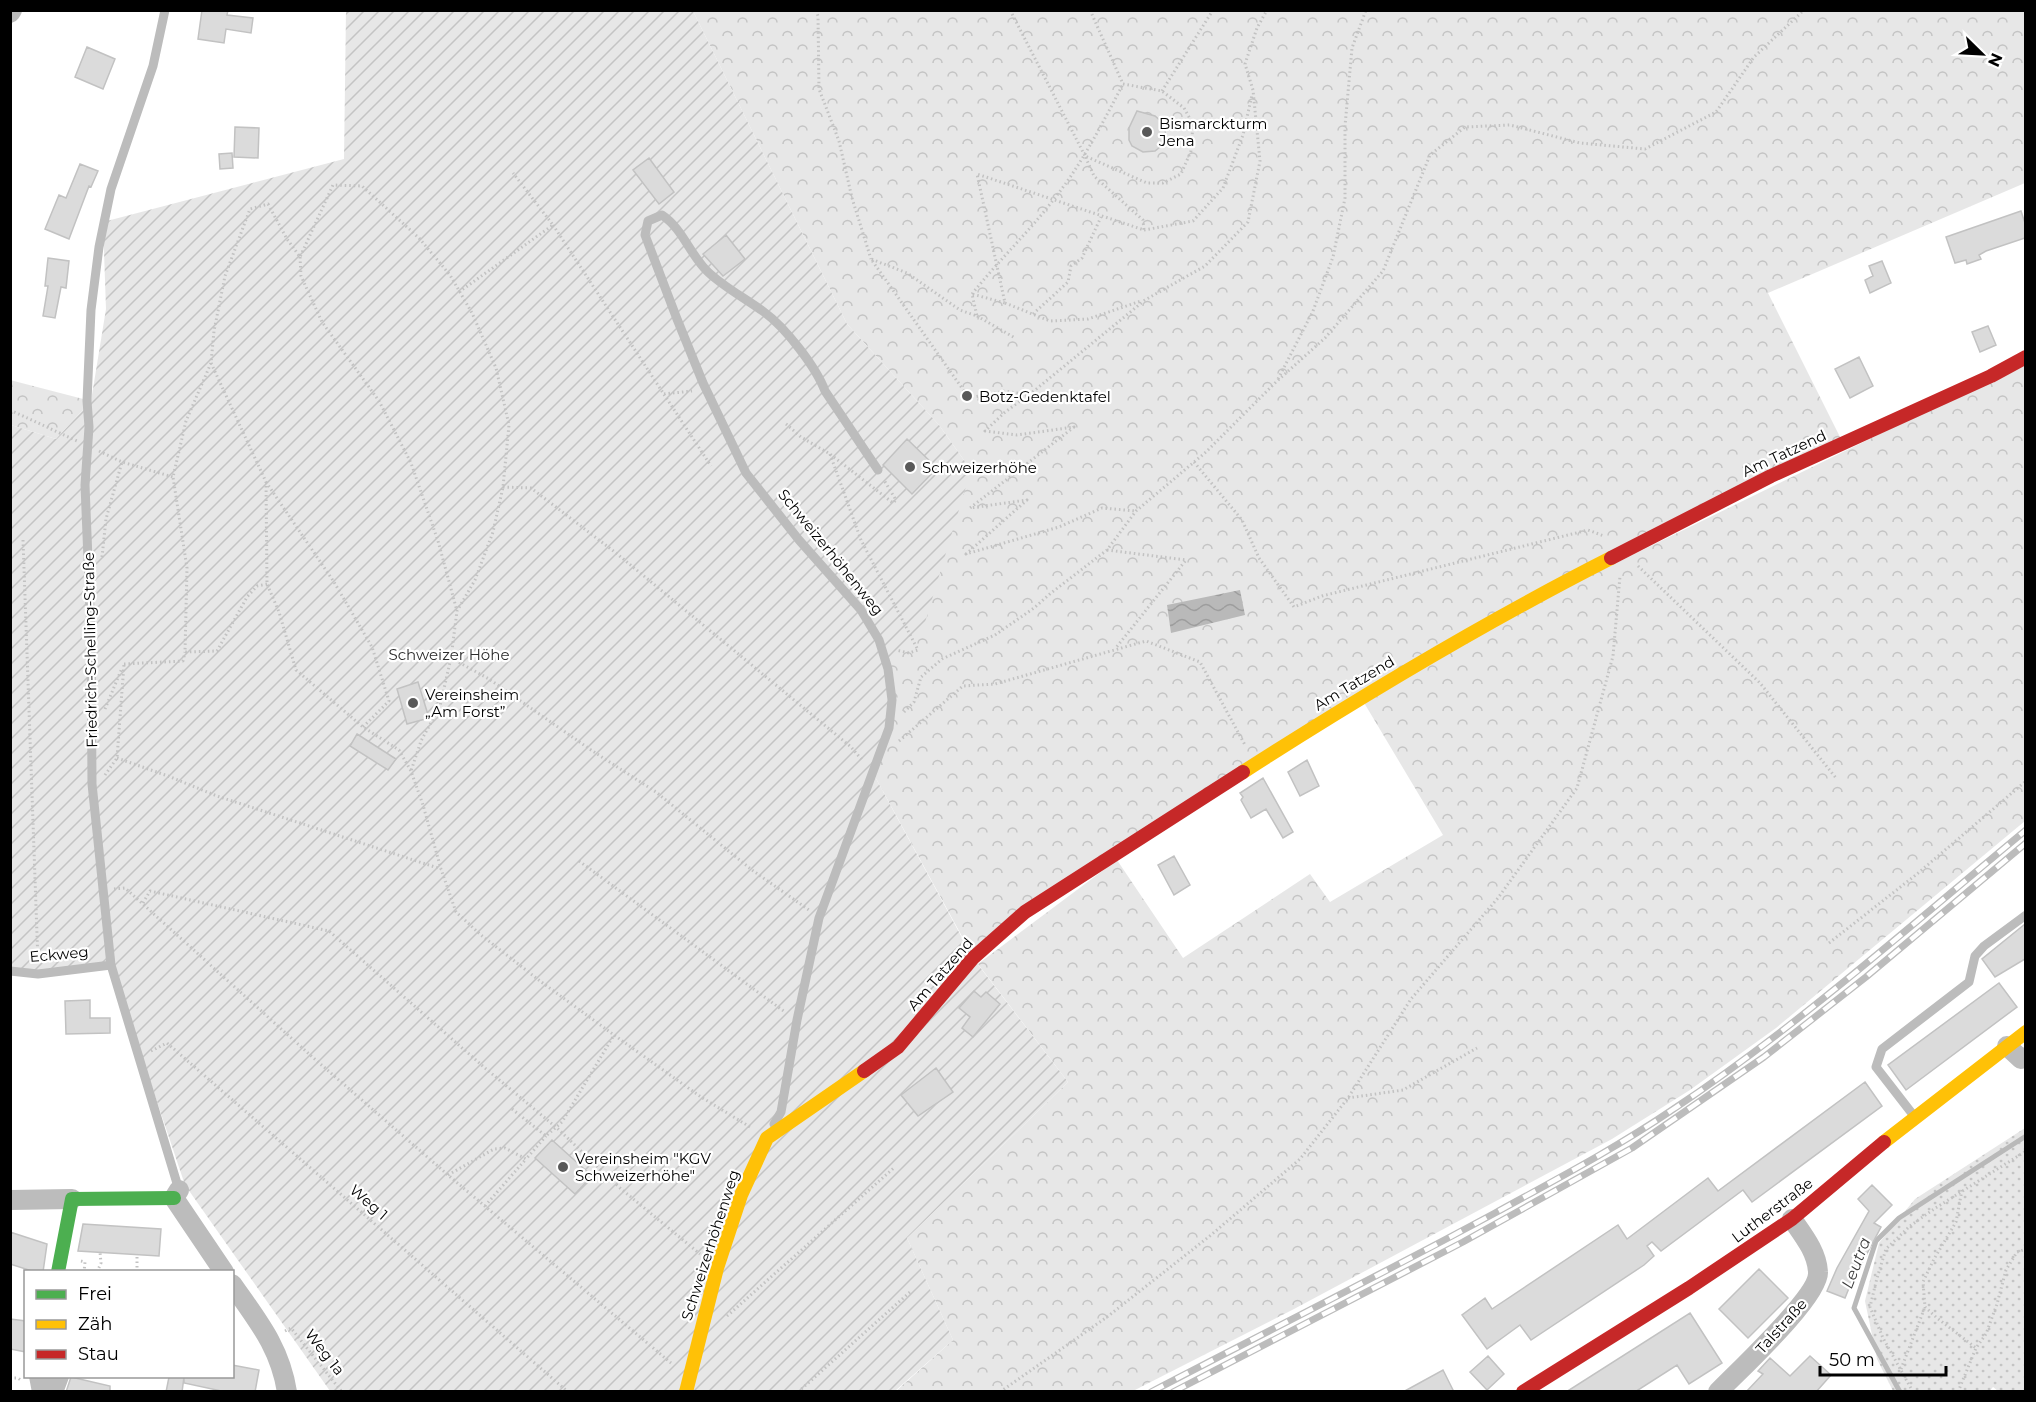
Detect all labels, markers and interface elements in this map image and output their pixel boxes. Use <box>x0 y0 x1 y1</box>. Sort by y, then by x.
north arrow <box>1952 24 2012 84</box>
text: N <box>1984 50 2007 70</box>
place label: Bismarckturm Jena <box>1158 114 1268 150</box>
marker: Bismarckturm Jena <box>1140 125 1154 139</box>
place label: Botz-Gedenktafel <box>979 387 1111 406</box>
marker: Botz-Gedenktafel <box>960 389 974 403</box>
street label: Am Tatzend <box>1739 425 1829 481</box>
place label: Schweizerhöhe <box>922 458 1037 477</box>
marker: Schweizerhöhe <box>903 460 917 474</box>
street label: Schweizerhöhenweg <box>774 485 888 619</box>
street label: Friedrich-Schelling-Straße <box>79 552 101 748</box>
park label: Schweizer Höhe <box>389 645 509 664</box>
street label: Am Tatzend <box>1310 652 1398 714</box>
place label: Vereinsheim „Am Forst” <box>425 685 519 721</box>
marker: Vereinsheim „Am Forst” <box>406 696 420 710</box>
street label: Am Tatzend <box>903 934 977 1014</box>
street label: Eckweg <box>29 942 89 966</box>
place label: Vereinsheim "KGV Schweizerhöhe" <box>575 1149 711 1185</box>
marker: Vereinsheim "KGV Schweizerhöhe" <box>556 1160 570 1174</box>
street label: Schweizerhöhenweg <box>677 1167 743 1323</box>
street label: Lutherstraße <box>1728 1173 1816 1247</box>
street label: Weg 1 <box>346 1180 392 1224</box>
water label: Leutra <box>1838 1235 1874 1291</box>
legend <box>24 1270 234 1378</box>
text: Frei <box>78 1283 112 1305</box>
street label: Talstraße <box>1751 1294 1811 1358</box>
text: Zäh <box>78 1313 113 1335</box>
street label: Weg 1a <box>301 1325 349 1379</box>
scale bar <box>1820 1339 1946 1377</box>
text: Stau <box>78 1343 119 1365</box>
text: 50 m <box>1829 1349 1875 1371</box>

